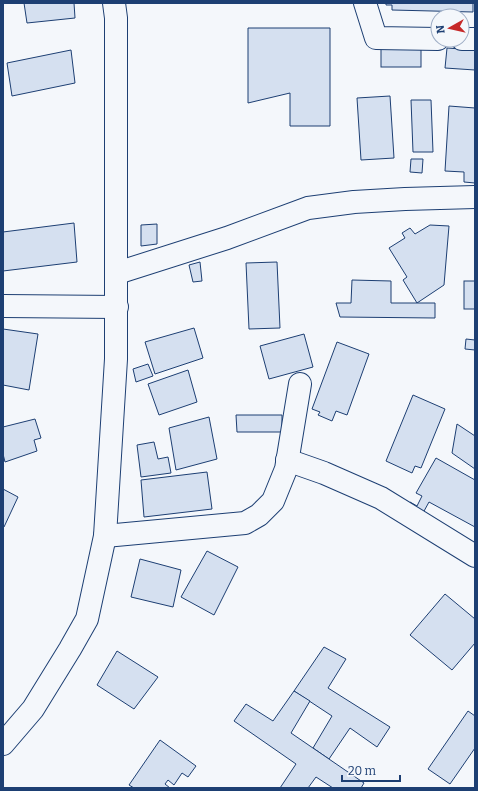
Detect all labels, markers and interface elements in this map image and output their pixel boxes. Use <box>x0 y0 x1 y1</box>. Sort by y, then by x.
north arrow <box>430 8 470 48</box>
text: N <box>433 24 448 34</box>
scale bar <box>342 757 400 783</box>
text: 20 m <box>348 764 377 778</box>

